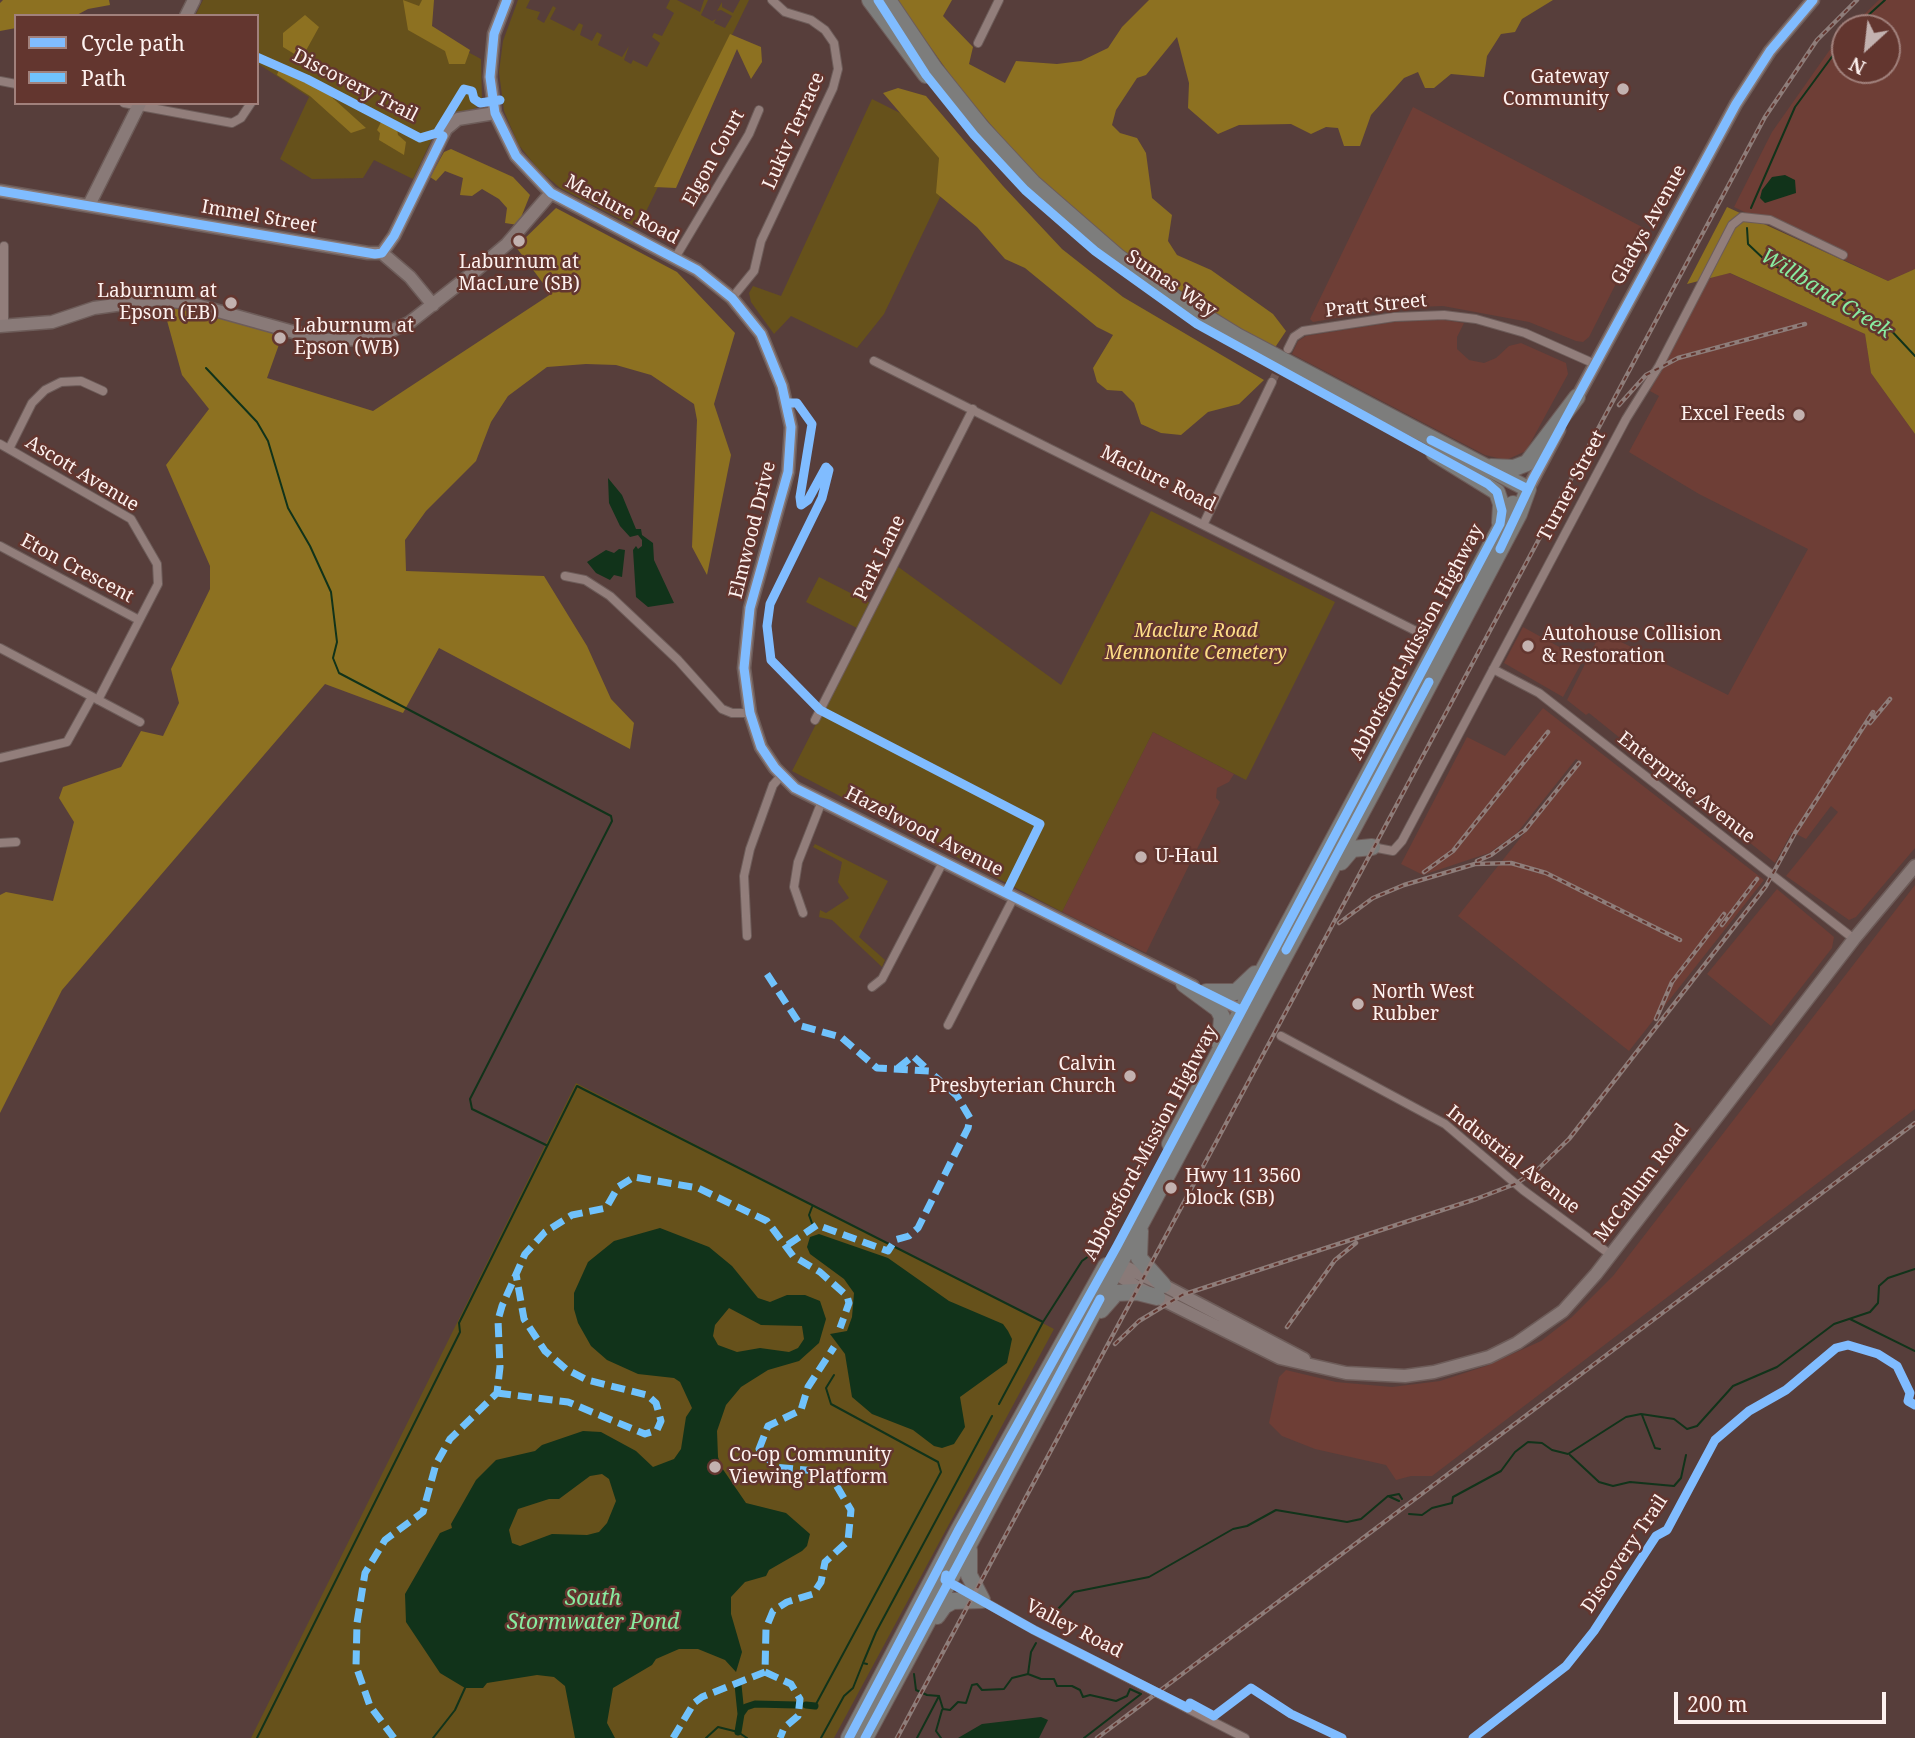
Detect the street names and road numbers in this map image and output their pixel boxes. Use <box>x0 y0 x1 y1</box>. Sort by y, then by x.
street label: Discovery Trail <box>289 45 421 127</box>
street label: Lukiv Terrace <box>758 69 830 193</box>
street label: Elgon Court <box>678 106 750 210</box>
street label: Gladys Avenue <box>1607 161 1691 289</box>
street label: Maclure Road <box>561 170 683 250</box>
street label: Immel Street <box>199 196 319 238</box>
street label: Sumas Way <box>1121 245 1221 323</box>
street label: Pratt Street <box>1324 289 1428 323</box>
street label: Turner Street <box>1533 427 1611 545</box>
street label: Ascott Avenue <box>21 431 143 517</box>
street label: Maclure Road <box>1097 441 1219 517</box>
street label: Elmwood Drive <box>725 459 781 601</box>
street label: Park Lane <box>850 512 910 604</box>
street label: Abbotsford-Mission Highway <box>1345 520 1489 764</box>
street label: Eton Crescent <box>17 530 137 608</box>
street label: Enterprise Avenue <box>1613 727 1759 849</box>
street label: Hazelwood Avenue <box>841 782 1007 882</box>
street label: Abbotsford-Mission Highway <box>1079 1021 1223 1265</box>
street label: Industrial Avenue <box>1442 1101 1584 1219</box>
street label: McCallum Road <box>1590 1119 1694 1247</box>
street label: Discovery Trail <box>1577 1491 1673 1617</box>
street label: Valley Road <box>1022 1595 1126 1663</box>

